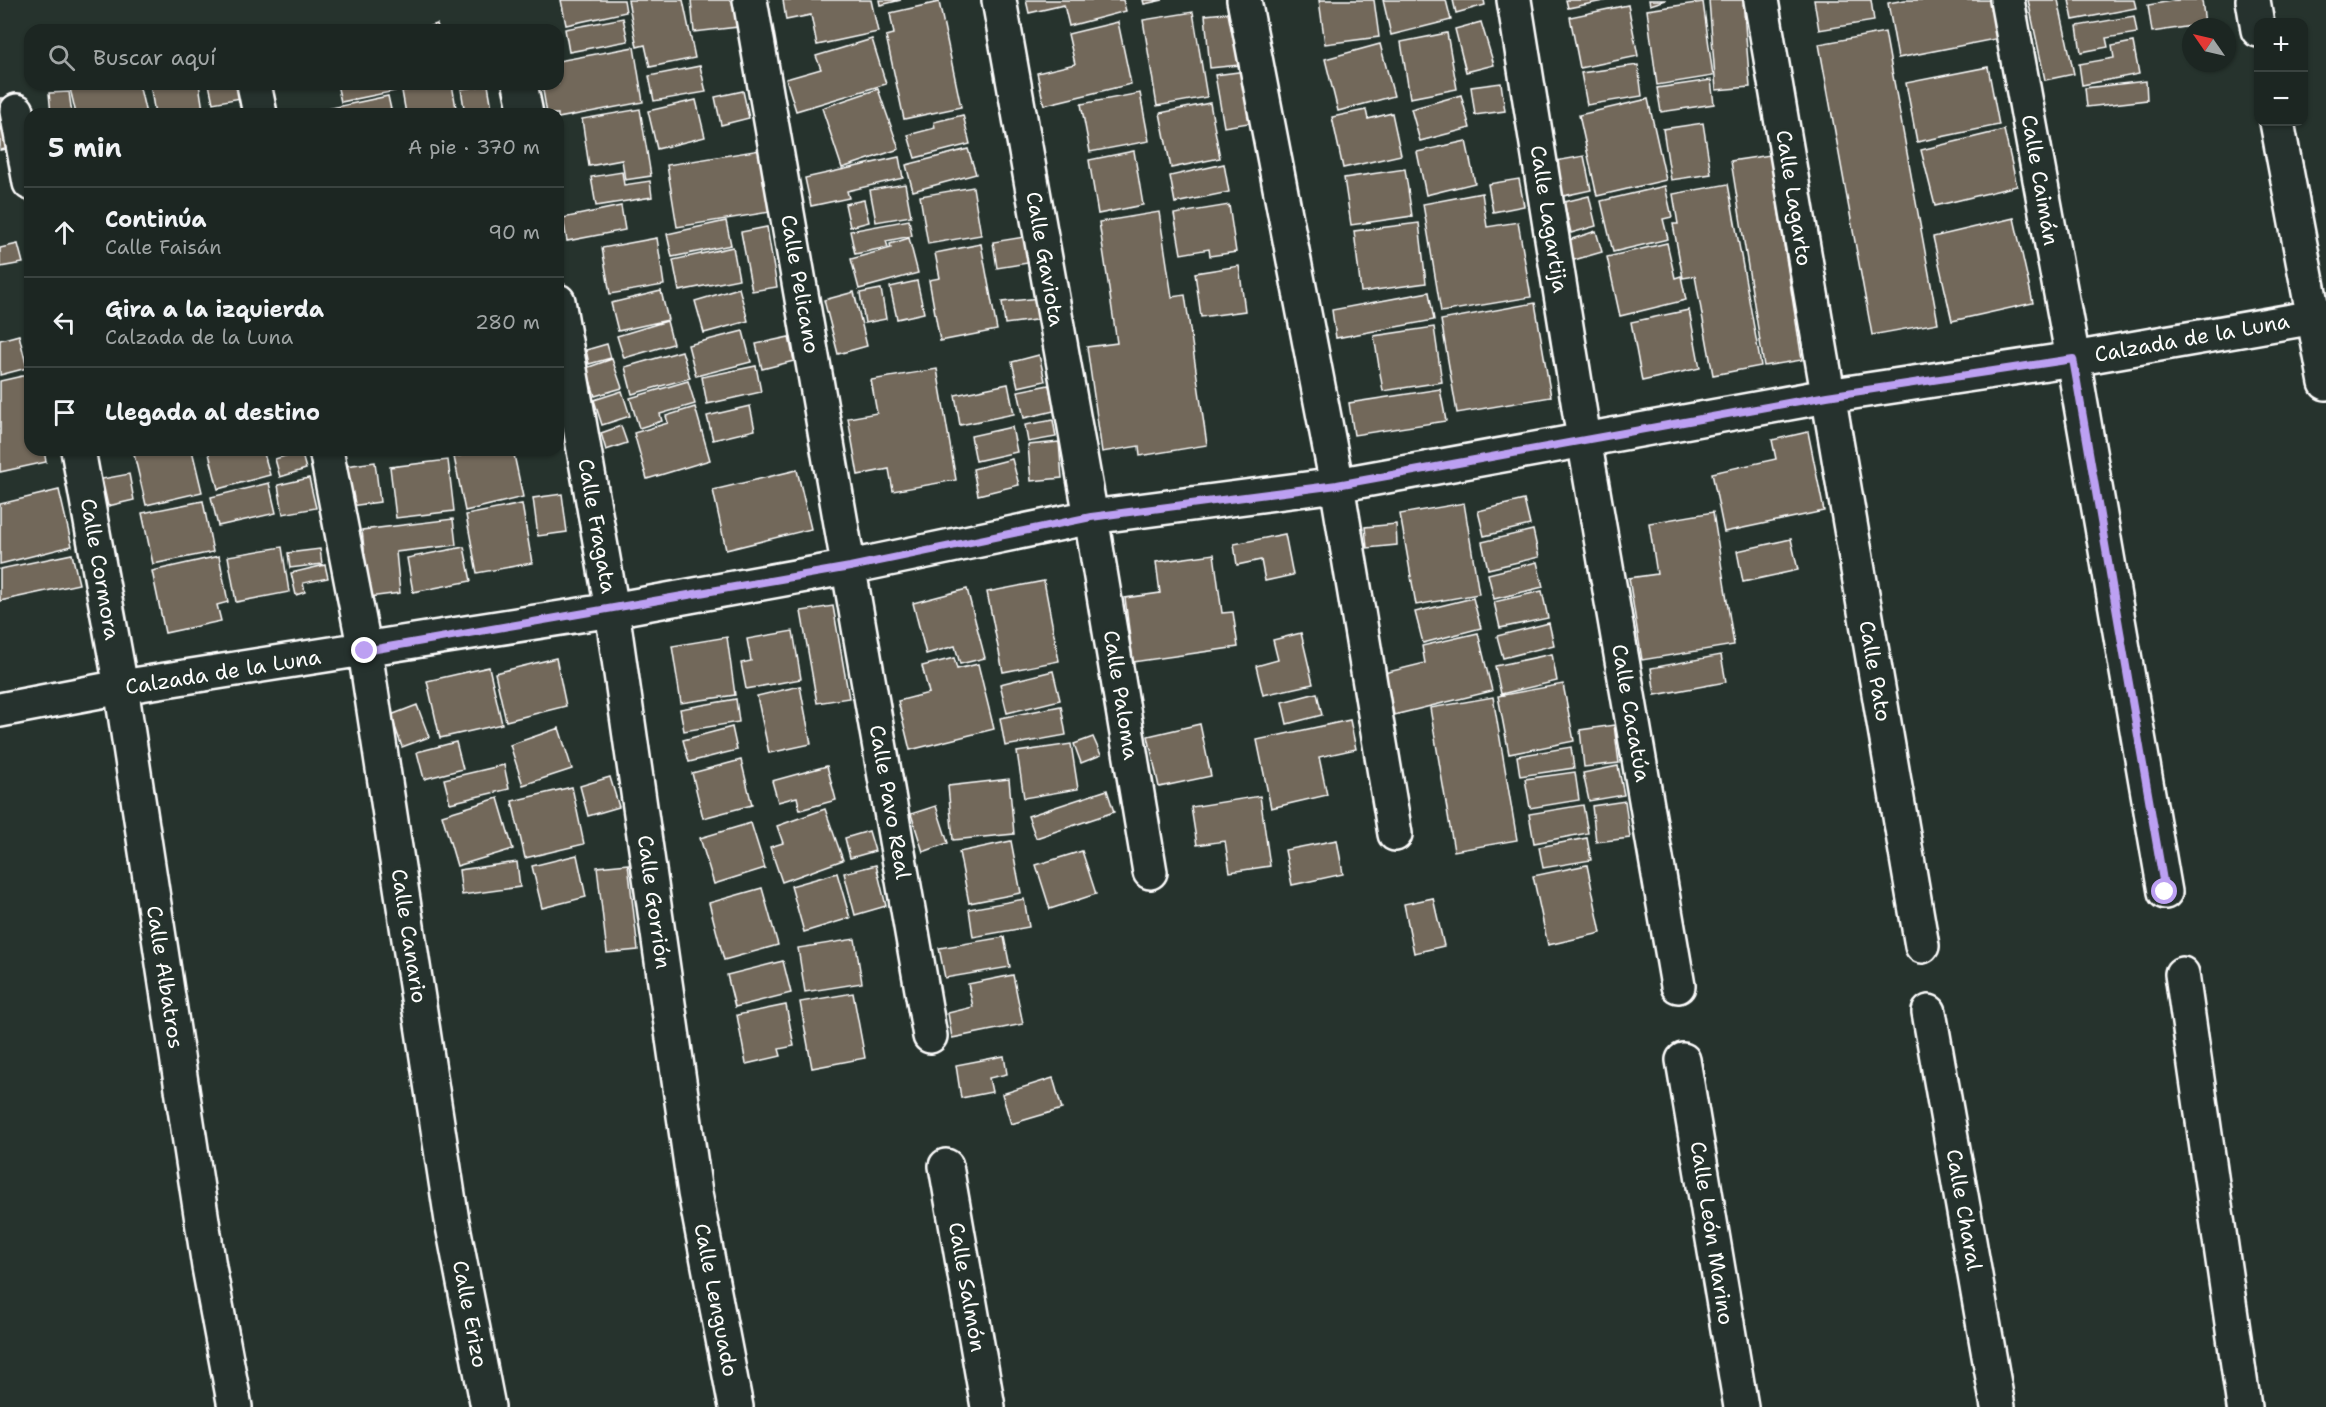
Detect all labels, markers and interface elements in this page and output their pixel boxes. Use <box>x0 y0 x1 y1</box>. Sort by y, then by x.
north arrow <box>2182 18 2236 72</box>
map controls <box>2254 18 2308 126</box>
button: + <box>2254 18 2308 72</box>
search box <box>24 24 564 90</box>
icon: search <box>45 41 78 74</box>
text: Buscar aquí <box>93 43 216 72</box>
button: − <box>2254 72 2308 126</box>
street label: Calle Caimán <box>2015 112 2065 248</box>
street label: Calle Lagarto <box>1769 128 1819 268</box>
text: 5 min <box>48 130 122 165</box>
text: A pie · 370 m <box>408 134 540 160</box>
street label: Calle Lagartija <box>1524 143 1574 295</box>
street label: Calle Gaviota <box>1019 189 1071 329</box>
text: Continúa <box>105 205 207 234</box>
street label: Calle Pelicano <box>774 212 826 356</box>
icon: ahead <box>48 216 81 249</box>
text: 90 m <box>488 219 540 245</box>
text: Calle Faisán <box>105 234 221 260</box>
text: Gira a la izquierda <box>105 295 324 324</box>
icon: left <box>48 306 81 339</box>
street label: Calzada de la Luna <box>2092 307 2292 369</box>
text: 280 m <box>475 309 540 335</box>
text: Calzada de la Luna <box>105 324 293 350</box>
icon: arrive <box>48 396 81 429</box>
text: Llegada al destino <box>105 398 320 427</box>
street label: Calle Fragata <box>571 456 623 596</box>
street label: Calle Cormora <box>74 496 126 642</box>
street label: Calle Pato <box>1852 618 1898 724</box>
street label: Calle Paloma <box>1097 628 1145 762</box>
route end <box>351 637 377 663</box>
street label: Calle Cacatúa <box>1605 642 1657 784</box>
street label: Calzada de la Luna <box>123 643 323 701</box>
street label: Calle Pavo Real <box>863 723 917 882</box>
street label: Calle Gorrión <box>631 833 677 971</box>
street label: Calle Canario <box>385 867 433 1005</box>
route start <box>2151 878 2177 904</box>
street label: Calle Albatros <box>140 904 190 1050</box>
street label: Calle León Marino <box>1684 1139 1740 1327</box>
street label: Calle Charal <box>1940 1147 1989 1274</box>
street label: Calle Salmón <box>942 1220 992 1354</box>
street label: Calle Lenguado <box>687 1221 745 1379</box>
street label: Calle Erizo <box>446 1258 494 1370</box>

